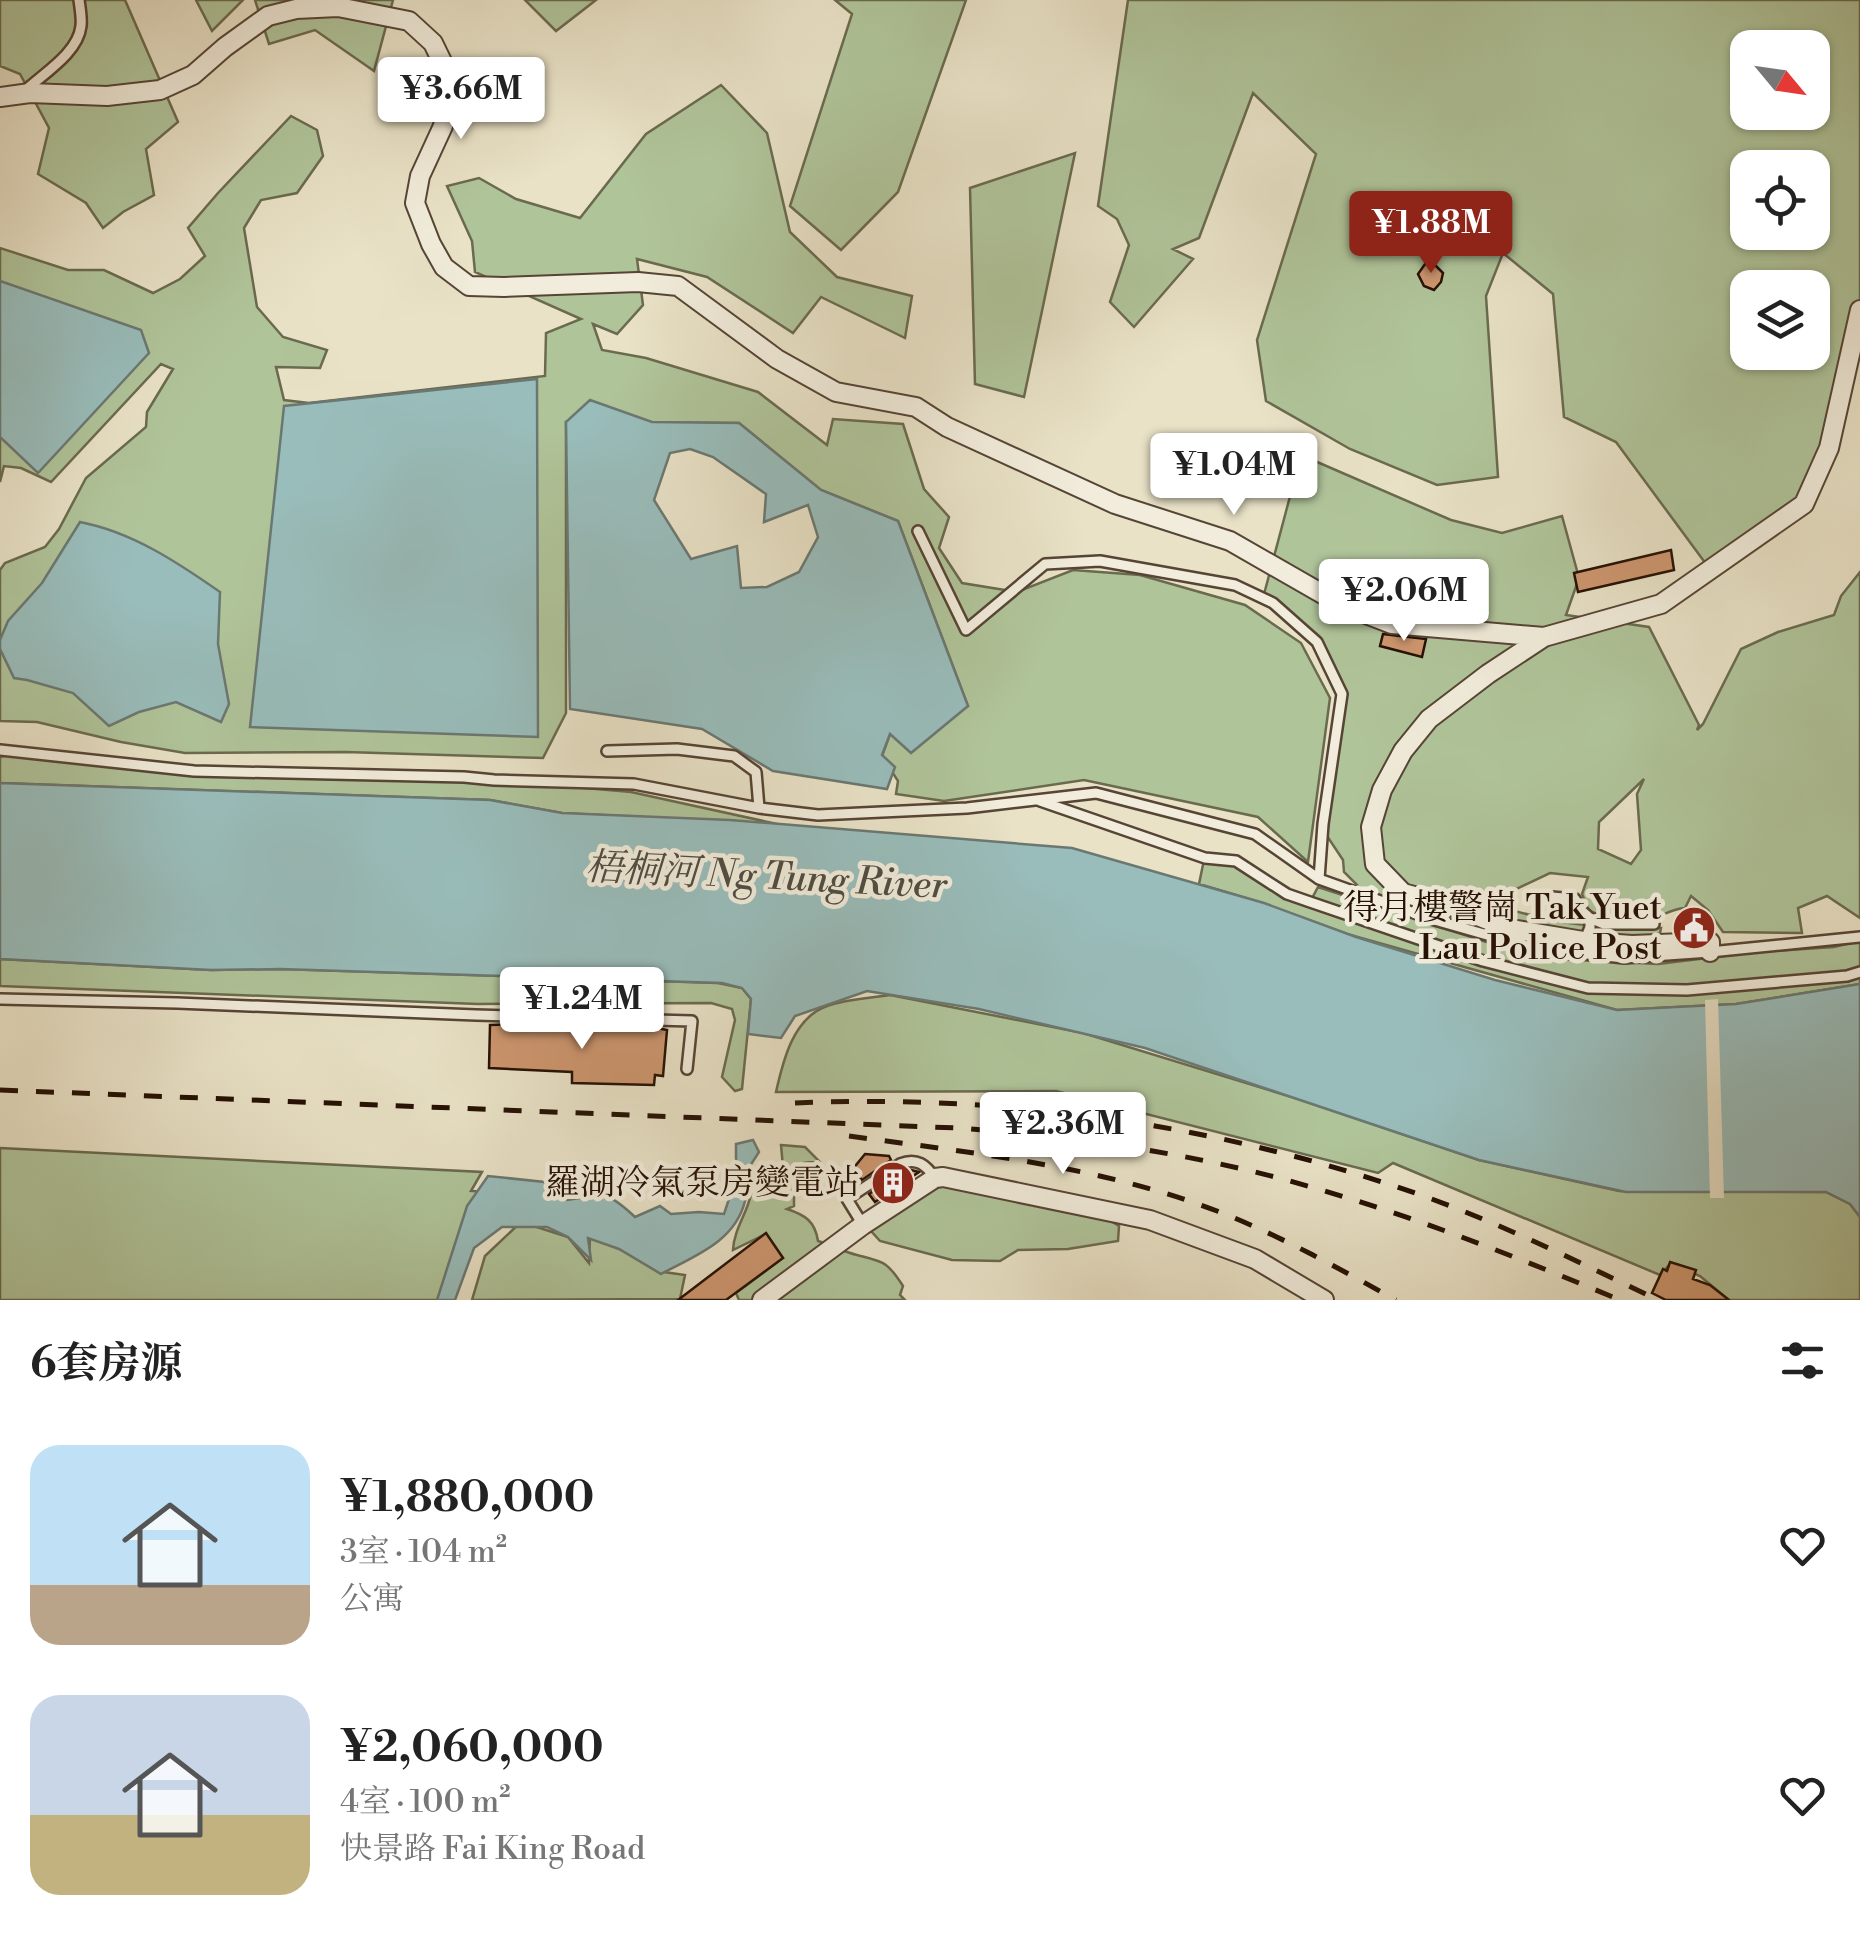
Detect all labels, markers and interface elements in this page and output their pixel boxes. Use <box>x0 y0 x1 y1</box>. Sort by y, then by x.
north arrow <box>1730 30 1830 130</box>
map controls <box>1730 30 1830 370</box>
pin: ¥3.66M <box>380 57 542 142</box>
text: ¥3.66M <box>400 69 522 109</box>
button: locate <box>1730 150 1830 250</box>
pin: ¥1.88M <box>1350 191 1512 276</box>
text: ¥1.88M <box>1371 203 1491 243</box>
button: layers <box>1730 270 1830 370</box>
pin: ¥1.04M <box>1153 433 1315 518</box>
text: ¥1.04M <box>1172 445 1296 485</box>
pin: ¥2.06M <box>1323 559 1485 644</box>
text: ¥2.06M <box>1341 571 1467 611</box>
water label: 梧桐河 Ng Tung River <box>584 844 949 910</box>
place label: 得月樓警崗 Tak Yuet Lau Police Post <box>1343 887 1662 970</box>
public building icon: 得月樓警崗 Tak Yuet Lau Police Post <box>1671 905 1717 951</box>
pin: ¥1.24M <box>501 967 663 1052</box>
text: ¥1.24M <box>522 979 642 1019</box>
pin: ¥2.36M <box>982 1092 1144 1177</box>
text: ¥2.36M <box>1002 1104 1124 1144</box>
building icon: 羅湖冷氣泵房變電站 <box>870 1160 916 1206</box>
place label: 羅湖冷氣泵房變電站 <box>545 1162 860 1205</box>
icon: filters <box>1775 1333 1830 1388</box>
text: 6套房源 <box>30 1338 182 1391</box>
text: ¥1,880,000 <box>340 1472 594 1525</box>
icon: home <box>110 1485 230 1605</box>
icon: heart <box>1775 1518 1830 1573</box>
text: 3室 · 104 m² <box>340 1532 507 1572</box>
text: 公寓 <box>340 1579 404 1619</box>
text: ¥2,060,000 <box>340 1722 603 1775</box>
icon: home <box>110 1735 230 1855</box>
icon: heart <box>1775 1768 1830 1823</box>
text: 4室 · 100 m² <box>340 1782 511 1822</box>
text: 快景路 Fai King Road <box>340 1829 645 1869</box>

